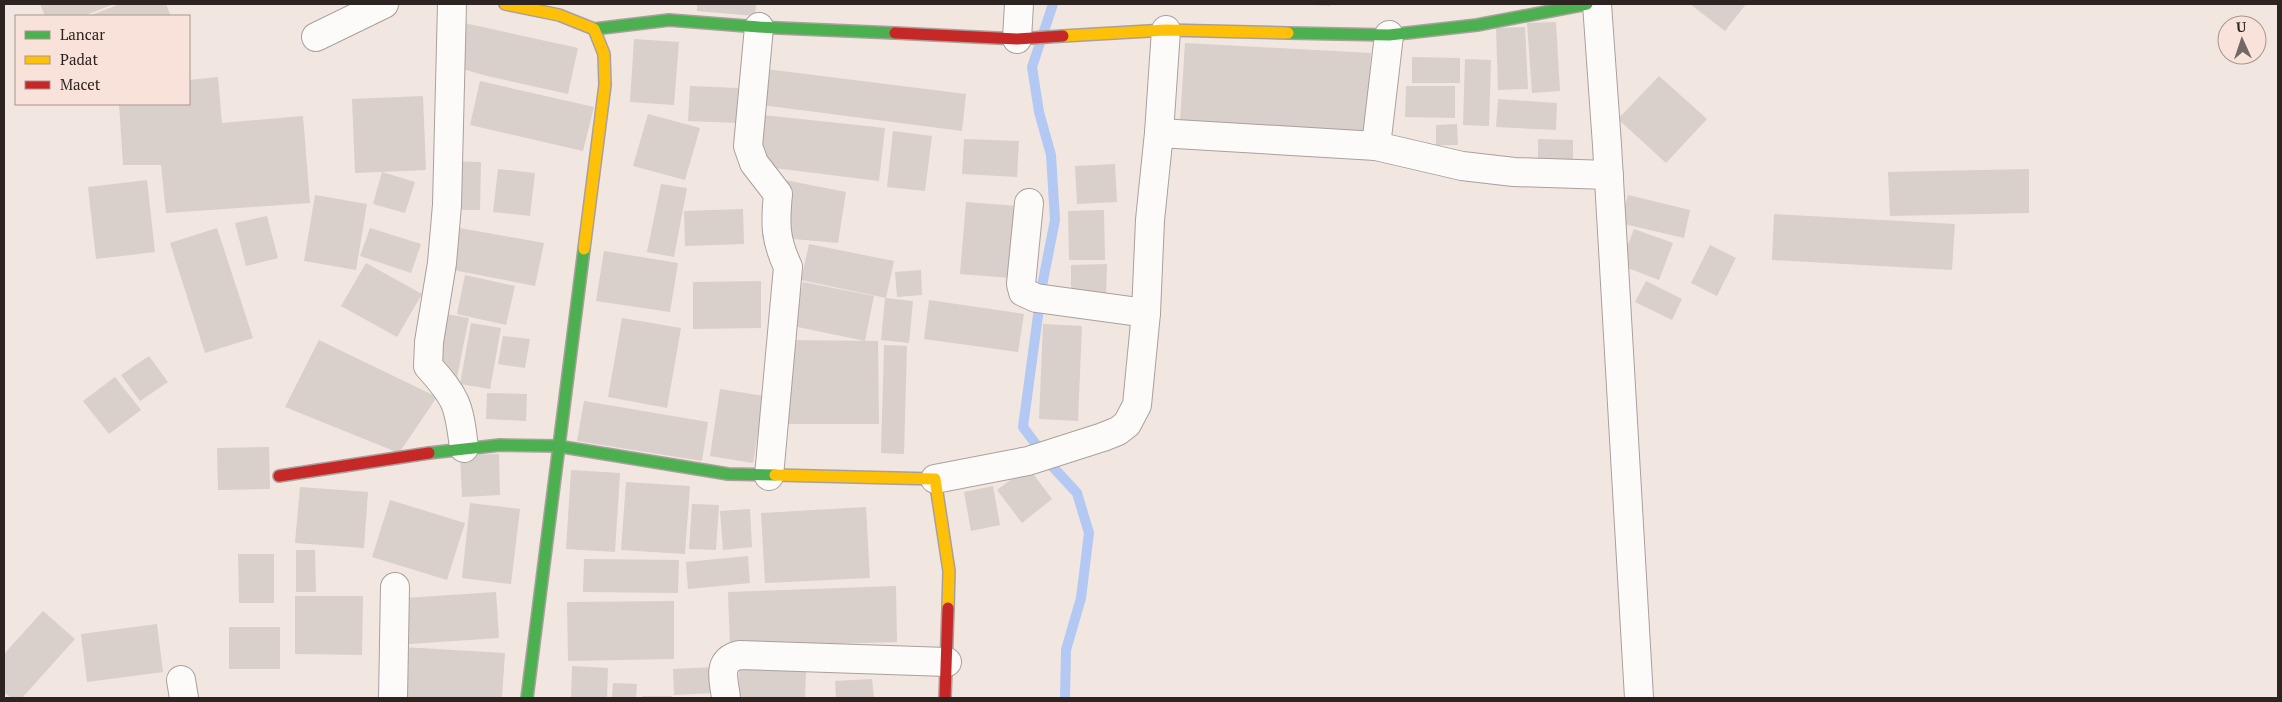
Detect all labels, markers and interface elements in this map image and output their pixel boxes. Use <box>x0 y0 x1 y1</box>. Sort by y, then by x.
legend <box>15 15 190 105</box>
north arrow <box>2217 15 2267 65</box>
text: U <box>2236 17 2247 36</box>
text: Lancar <box>60 24 105 44</box>
text: Padat <box>60 49 98 69</box>
text: Macet <box>60 74 101 94</box>

